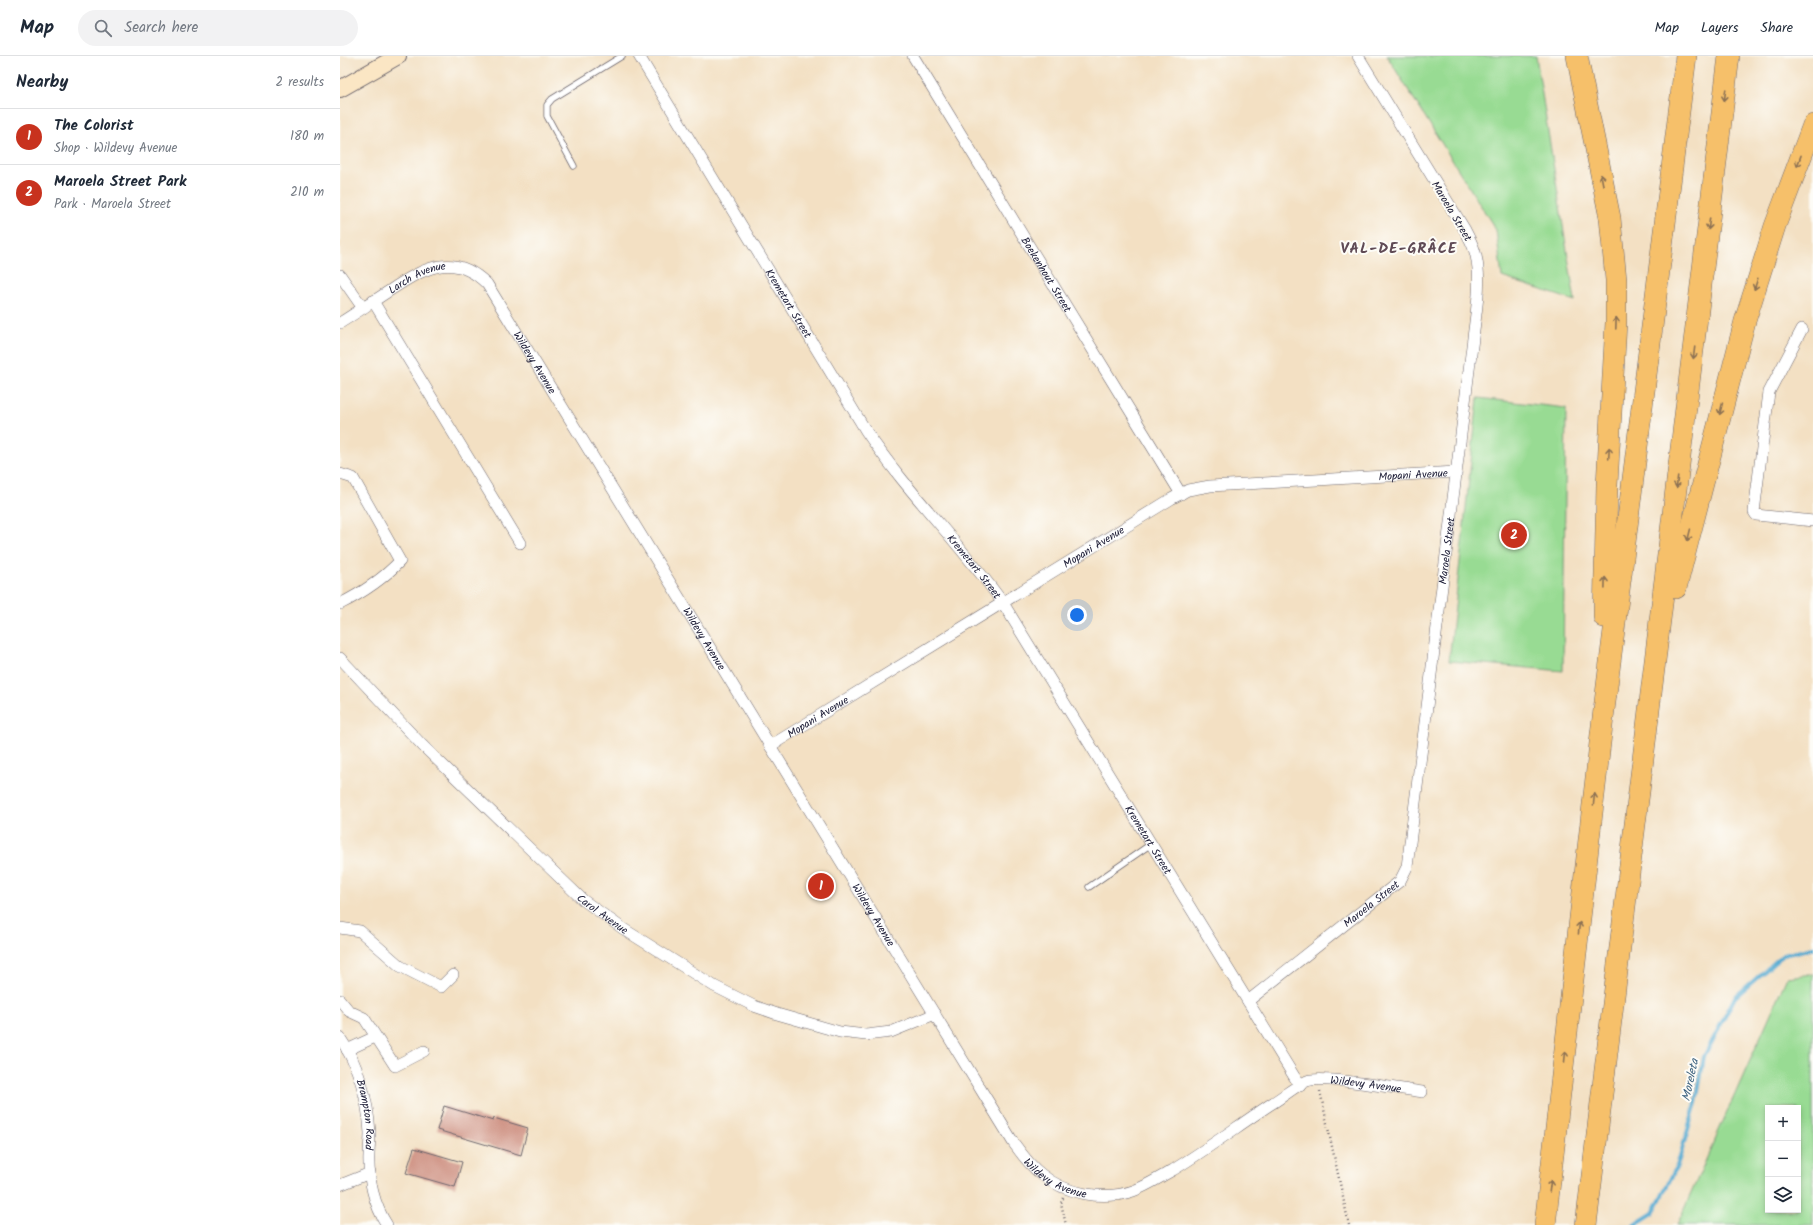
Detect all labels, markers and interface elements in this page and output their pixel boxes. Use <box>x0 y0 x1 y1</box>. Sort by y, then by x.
search box <box>78 10 358 46</box>
text: Map <box>20 13 54 43</box>
text: Search here <box>124 16 198 40</box>
icon: search <box>92 17 114 39</box>
text: Map <box>1655 17 1679 39</box>
text: Layers <box>1701 17 1739 39</box>
text: Share <box>1761 17 1793 39</box>
text: Nearby <box>16 69 68 96</box>
text: 2 results <box>276 72 324 93</box>
one-way arrow <box>1721 88 1728 101</box>
text: The Colorist <box>54 114 134 138</box>
text: 1 <box>27 126 31 147</box>
text: 180 m <box>290 126 324 147</box>
text: Shop · Wildevy Avenue <box>54 138 177 159</box>
one-way arrow <box>1794 154 1802 166</box>
text: Maroela Street Park <box>54 170 186 194</box>
one-way arrow <box>1598 174 1606 187</box>
street label: Maroela Street <box>1426 178 1477 246</box>
text: 2 <box>25 182 33 203</box>
text: 210 m <box>290 182 324 203</box>
text: Park · Maroela Street <box>54 194 171 215</box>
one-way arrow <box>1705 217 1713 230</box>
street label: Boekenhout Street <box>1016 234 1076 317</box>
district label: VAL-DE-GRÂCE <box>1341 237 1457 261</box>
street label: Larch Avenue <box>385 257 447 299</box>
street label: Kremetart Street <box>760 265 816 343</box>
one-way arrow <box>1752 277 1760 289</box>
one-way arrow <box>1612 317 1620 330</box>
street label: Wildevy Avenue <box>508 328 560 398</box>
one-way arrow <box>1690 346 1697 359</box>
one-way arrow <box>1717 402 1725 415</box>
one-way arrow <box>1606 447 1613 460</box>
street label: Mopani Avenue <box>1378 464 1448 486</box>
one-way arrow <box>1674 475 1681 488</box>
street label: Maroela Street <box>1434 515 1461 586</box>
pin: 2 <box>1501 520 1527 550</box>
street label: Mopani Avenue <box>1060 522 1128 573</box>
one-way arrow <box>1685 528 1693 541</box>
street label: Kremetart Street <box>942 531 1006 604</box>
one-way arrow <box>1601 577 1609 590</box>
street label: Wildevy Avenue <box>677 604 730 674</box>
your location <box>1067 605 1087 625</box>
street label: Mopani Avenue <box>784 692 853 743</box>
one-way arrow <box>1590 793 1598 806</box>
street label: Kremetart Street <box>1119 802 1176 879</box>
pin: 1 <box>808 871 834 901</box>
street label: Maroela Street <box>1340 876 1404 932</box>
street label: Wildevy Avenue <box>847 880 899 950</box>
street label: Carol Avenue <box>572 890 631 940</box>
one-way arrow <box>1575 922 1583 935</box>
one-way arrow <box>1561 1051 1568 1064</box>
water label: Moreleta <box>1677 1056 1705 1103</box>
street label: Wildevy Avenue <box>1330 1072 1403 1099</box>
street label: Brampton Road <box>351 1077 378 1151</box>
map controls <box>1765 1105 1801 1213</box>
button: + <box>1765 1105 1801 1141</box>
button: − <box>1765 1141 1801 1177</box>
street label: Wildevy Avenue <box>1019 1154 1088 1204</box>
button: layers <box>1765 1177 1801 1213</box>
one-way arrow <box>1546 1180 1553 1193</box>

